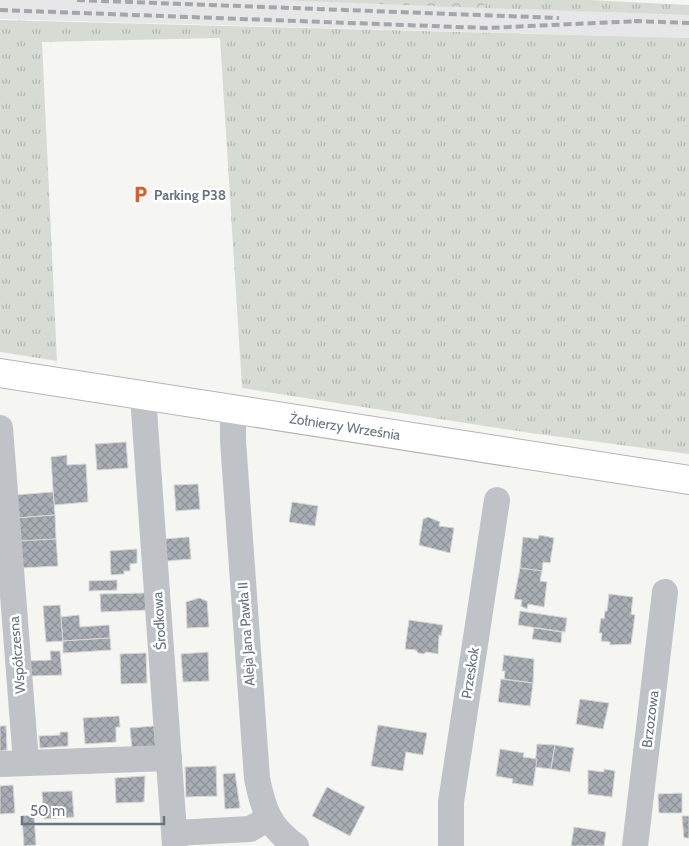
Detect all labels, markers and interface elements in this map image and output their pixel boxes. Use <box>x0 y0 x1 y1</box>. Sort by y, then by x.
parking icon: Parking P38 <box>130 185 150 205</box>
place label: Parking P38 <box>154 186 226 204</box>
street label: Żołnierzy Września <box>288 409 402 444</box>
street label: Aleja Jana Pawła II <box>233 581 259 687</box>
street label: Środkowa <box>148 591 170 651</box>
street label: Współczesna <box>5 615 29 694</box>
street label: Przeskok <box>457 645 483 700</box>
street label: Brzozowa <box>638 689 662 749</box>
scale bar <box>22 794 165 826</box>
text: 50 m <box>30 802 65 820</box>

